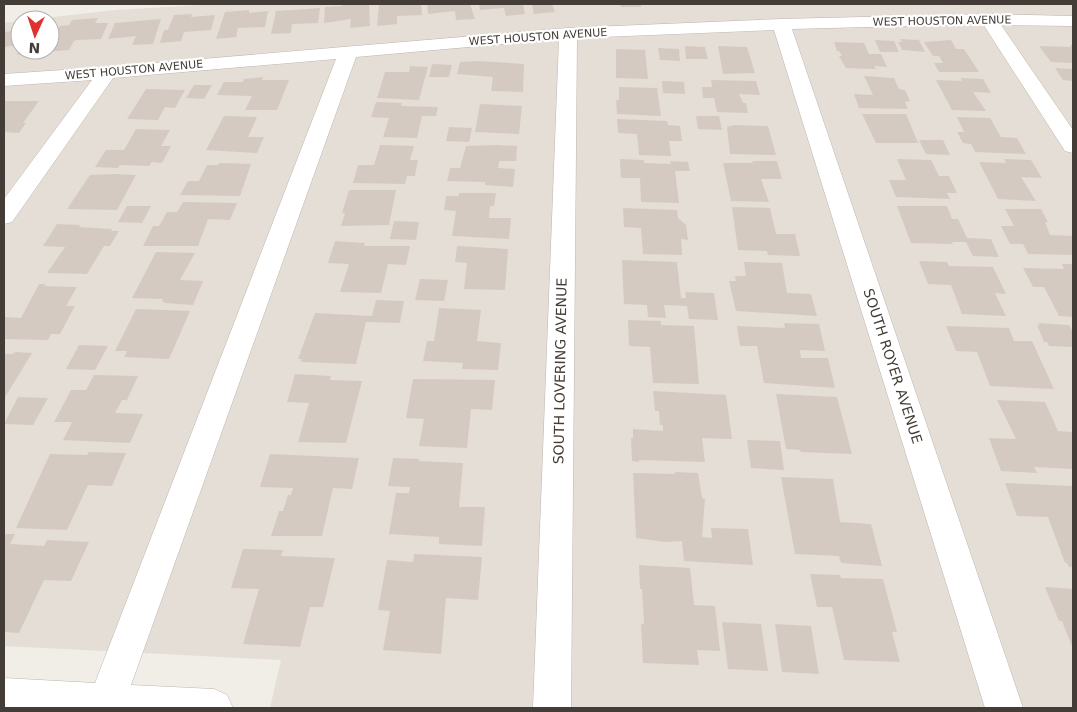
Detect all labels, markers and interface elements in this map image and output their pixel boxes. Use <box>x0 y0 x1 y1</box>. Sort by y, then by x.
north arrow <box>10 10 60 60</box>
street label: WEST HOUSTON AVENUE <box>873 13 1011 29</box>
street label: WEST HOUSTON AVENUE <box>468 26 608 48</box>
text: N <box>28 40 41 56</box>
street label: WEST HOUSTON AVENUE <box>64 57 204 83</box>
street label: SOUTH LOVERING AVENUE <box>550 278 570 464</box>
street label: SOUTH ROYER AVENUE <box>860 287 926 445</box>

